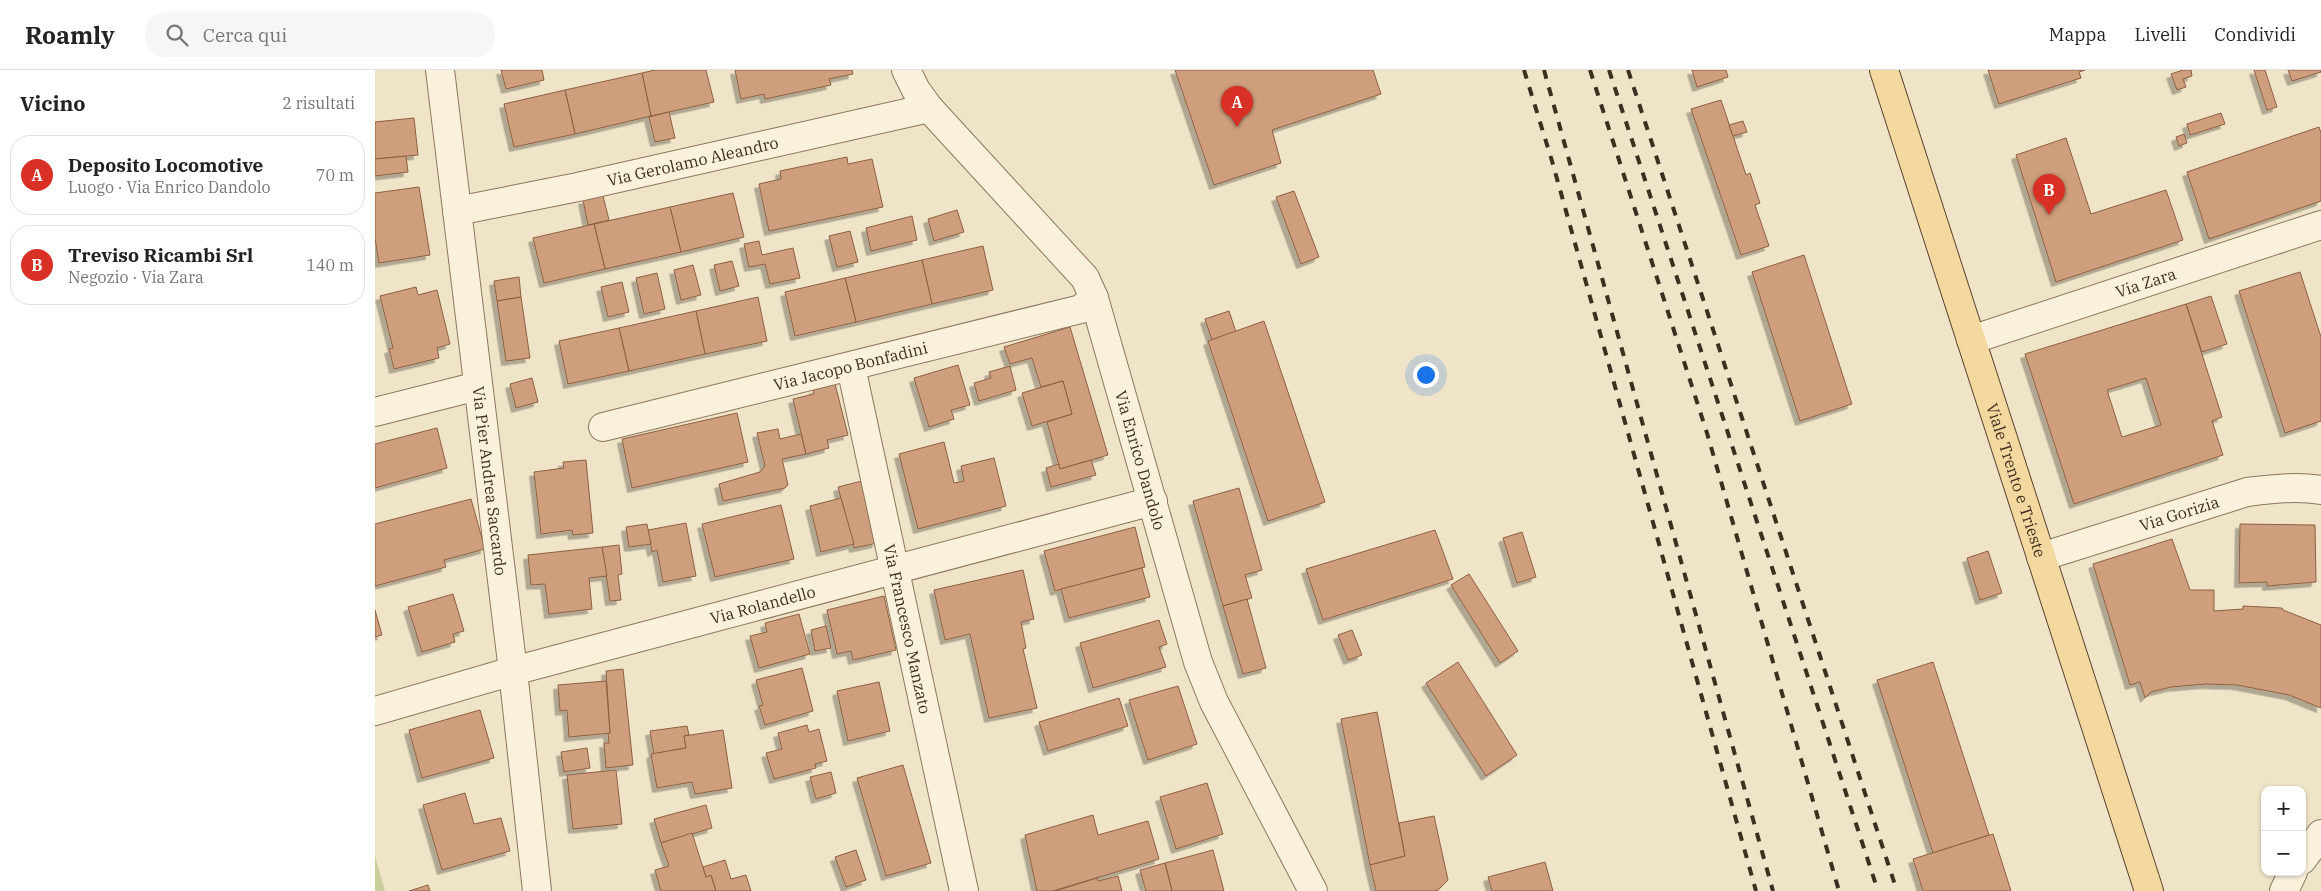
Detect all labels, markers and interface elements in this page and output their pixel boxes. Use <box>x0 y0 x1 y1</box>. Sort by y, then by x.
search box <box>145 12 495 57</box>
text: Roamly <box>25 19 115 51</box>
icon: search <box>163 21 191 49</box>
text: Cerca qui <box>203 23 287 47</box>
text: Mappa <box>2049 23 2106 46</box>
text: Livelli <box>2134 23 2186 46</box>
text: Condividi <box>2214 23 2296 46</box>
pin: A <box>1221 86 1253 127</box>
text: Vicino <box>20 89 86 117</box>
text: 2 risultati <box>282 93 355 113</box>
street label: Via Gerolamo Aleandro <box>605 132 780 190</box>
text: Deposito Locomotive <box>68 153 263 177</box>
text: A <box>31 165 43 185</box>
text: 70 m <box>316 165 354 185</box>
pin: B <box>2033 174 2065 215</box>
text: Luogo · Via Enrico Dandolo <box>68 177 271 197</box>
text: Treviso Ricambi Srl <box>68 243 253 267</box>
text: B <box>31 255 43 275</box>
text: 140 m <box>306 255 354 275</box>
street label: Via Zara <box>2113 263 2179 302</box>
text: Negozio · Via Zara <box>68 267 204 287</box>
street label: Via Jacopo Bonfadini <box>771 337 930 395</box>
your location <box>1413 362 1439 388</box>
street label: Via Pier Andrea Saccardo <box>468 385 511 577</box>
street label: Via Enrico Dandolo <box>1111 388 1170 532</box>
street label: Viale Trento e Trieste <box>1982 401 2051 560</box>
street label: Via Gorizia <box>2137 491 2222 535</box>
street label: Via Francesco Manzato <box>879 542 936 716</box>
street label: Via Rolandello <box>708 581 817 628</box>
map controls <box>2261 786 2306 876</box>
button: + <box>2261 786 2306 831</box>
button: − <box>2261 831 2306 876</box>

